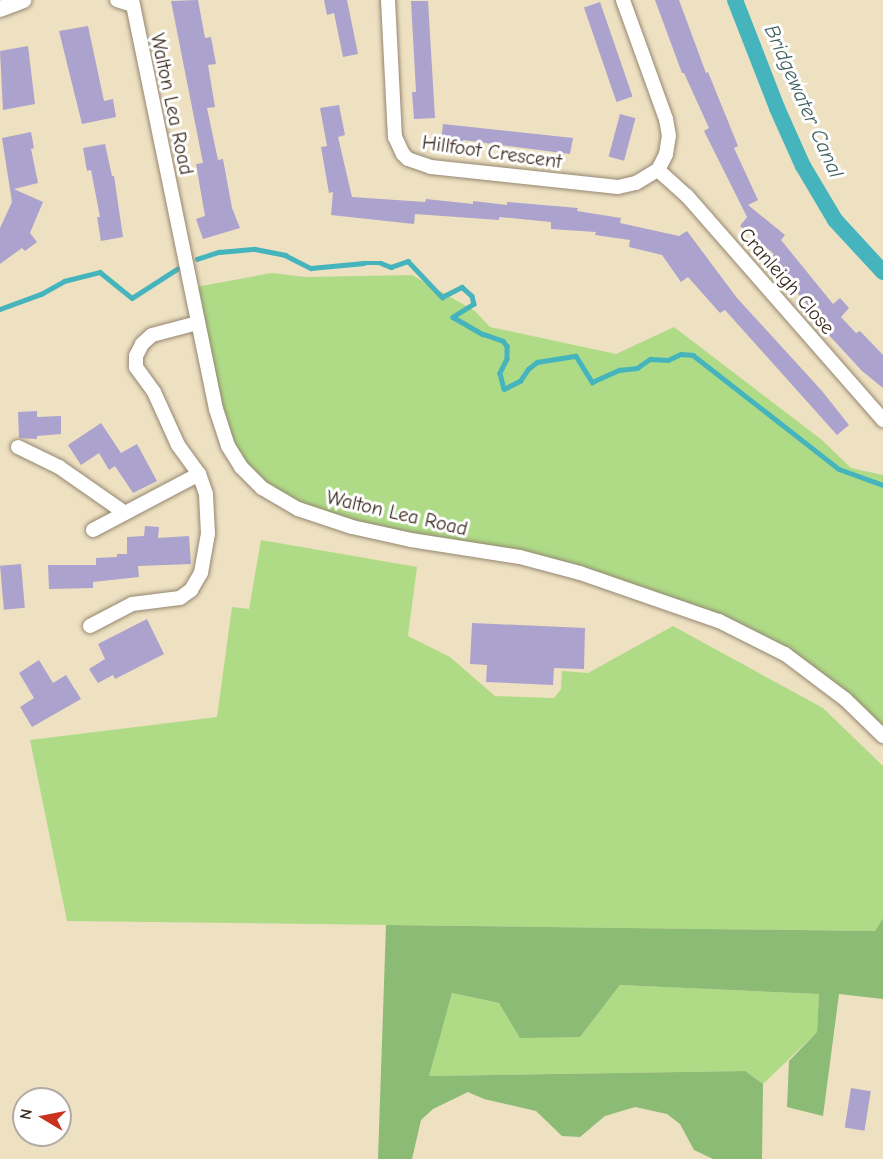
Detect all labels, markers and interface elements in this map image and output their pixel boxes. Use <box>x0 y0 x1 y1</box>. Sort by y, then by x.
water label: Bridgewater Canal <box>759 21 849 181</box>
street label: Walton Lea Road <box>145 31 199 177</box>
street label: Hillfoot Crescent <box>421 130 563 174</box>
street label: Cranleigh Close <box>734 223 840 339</box>
street label: Walton Lea Road <box>324 485 470 541</box>
north arrow <box>12 1087 72 1147</box>
text: N <box>16 1108 36 1121</box>

